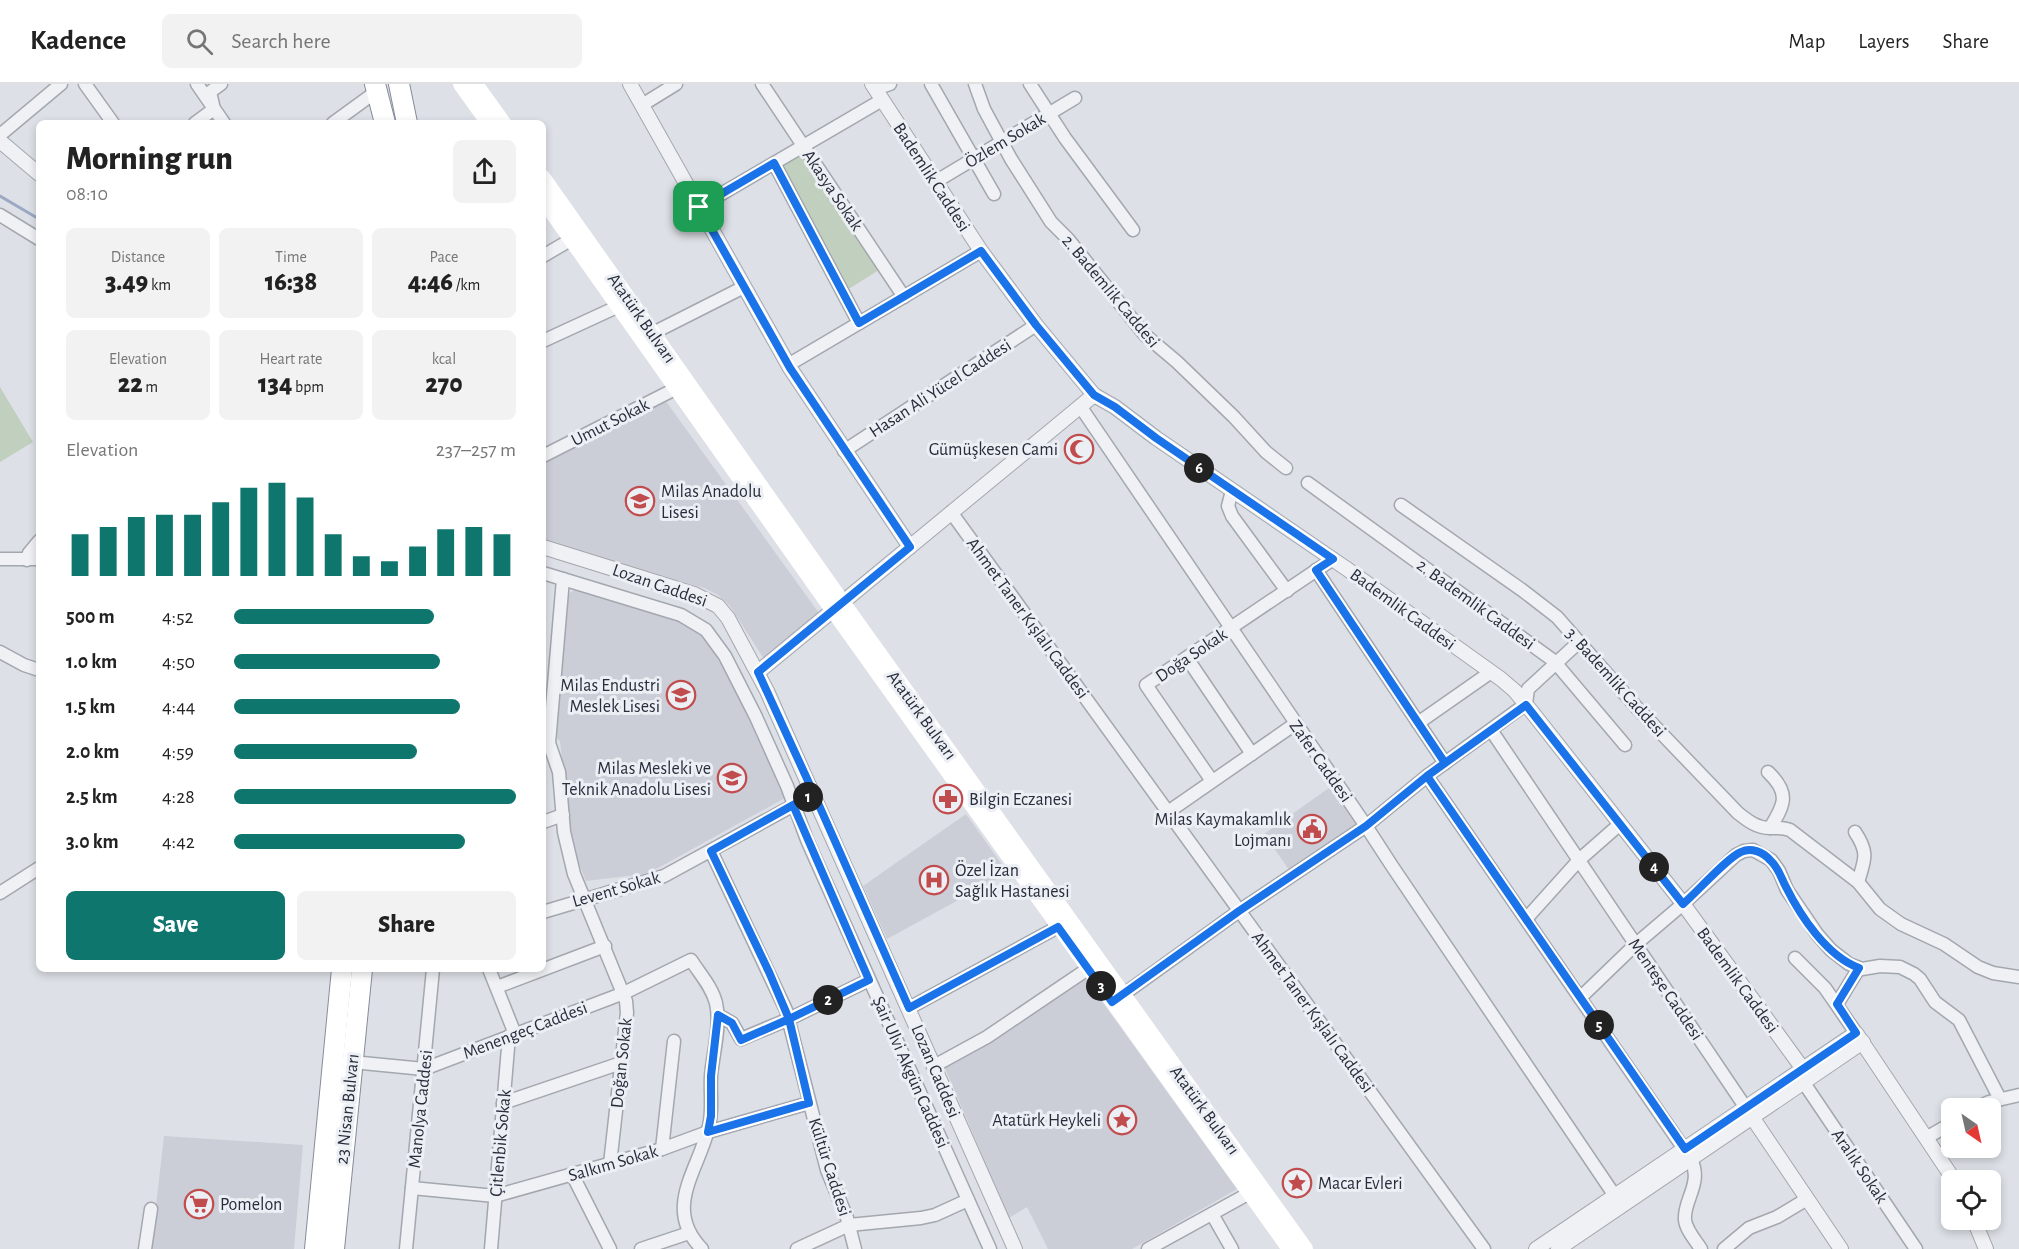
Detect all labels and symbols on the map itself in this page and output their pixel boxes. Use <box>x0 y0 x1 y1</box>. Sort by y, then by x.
street label: Özlem Sokak <box>961 108 1050 172</box>
street label: Bademlik Caddesi <box>889 120 973 235</box>
street label: Akasya Sokak <box>799 147 866 235</box>
pin <box>673 181 724 232</box>
street label: 2. Bademlik Caddesi <box>1058 232 1162 351</box>
street label: Atatürk Bulvarı <box>604 271 679 367</box>
street label: Hasan Ali Yücel Caddesi <box>866 336 1015 441</box>
street label: Umut Sokak <box>569 395 653 450</box>
mosque icon: Gümüşkesen Cami <box>1063 433 1095 465</box>
place label: Gümüşkesen Cami <box>929 441 1058 459</box>
pin: 6 <box>1184 453 1214 483</box>
place label: Milas Anadolu Lisesi <box>661 483 762 522</box>
school or university icon: Milas Anadolu Lisesi <box>624 485 656 517</box>
street label: Ahmet Taner Kışlalı Caddesi <box>963 535 1092 702</box>
street label: 2. Bademlik Caddesi <box>1413 556 1538 653</box>
street label: Lozan Caddesi <box>610 561 710 611</box>
street label: Bademlik Caddesi <box>1346 566 1459 654</box>
street label: Doğa Sokak <box>1153 625 1231 686</box>
street label: 3. Bademlik Caddesi <box>1562 625 1669 741</box>
street label: Atatürk Bulvarı <box>883 668 959 763</box>
place label: Milas Endustri Meslek Lisesi <box>560 677 660 716</box>
school or university icon: Milas Endustri Meslek Lisesi <box>665 679 697 711</box>
street label: Zafer Caddesi <box>1285 717 1355 806</box>
place label: Milas Mesleki ve Teknik Anadolu Lisesi <box>562 760 711 799</box>
school or university icon: Milas Mesleki ve Teknik Anadolu Lisesi <box>716 762 748 794</box>
pin: 1 <box>793 782 823 812</box>
pharmacy icon: Bilgin Eczanesi <box>932 783 964 815</box>
place label: Bilgin Eczanesi <box>969 791 1072 809</box>
place label: Milas Kaymakamlık Lojmanı <box>1155 811 1292 850</box>
public building icon: Milas Kaymakamlık Lojmanı <box>1296 813 1328 845</box>
pin: 4 <box>1639 852 1669 882</box>
place label: Özel İzan Sağlık Hastanesi <box>955 860 1070 901</box>
hospital icon: Özel İzan Sağlık Hastanesi <box>918 864 950 896</box>
street label: Levent Sokak <box>570 869 663 911</box>
street label: Bademlik Caddesi <box>1693 924 1781 1037</box>
street label: Ahmet Taner Kışlalı Caddesi <box>1248 929 1377 1096</box>
street label: Menteşe Caddesi <box>1625 935 1706 1044</box>
pin: 3 <box>1086 971 1116 1001</box>
pin: 2 <box>813 985 843 1015</box>
street label: Şair Ulvi Akgün Caddesi <box>868 994 952 1151</box>
street label: Menengeç Caddesi <box>461 999 590 1063</box>
pin: 5 <box>1584 1010 1614 1040</box>
street label: Doğan Sokak <box>608 1016 636 1109</box>
street label: Lozan Caddesi <box>907 1022 963 1121</box>
street label: Manolya Caddesi <box>406 1049 436 1169</box>
street label: 23 Nisan Bulvarı <box>333 1053 363 1165</box>
street label: Atatürk Bulvarı <box>1166 1063 1242 1158</box>
street label: Çitlenbik Sokak <box>487 1088 515 1197</box>
north arrow <box>1941 1098 2001 1158</box>
place icon: Atatürk Heykeli <box>1106 1104 1138 1136</box>
place label: Atatürk Heykeli <box>992 1112 1101 1130</box>
street label: Kültür Caddesi <box>805 1116 853 1219</box>
street label: Aralık Sokak <box>1828 1126 1891 1208</box>
street label: Salkım Sokak <box>566 1142 661 1185</box>
place icon: Macar Evleri <box>1281 1167 1313 1199</box>
place label: Macar Evleri <box>1318 1175 1403 1193</box>
supermarket icon: Pomelon <box>183 1188 215 1220</box>
place label: Pomelon <box>220 1196 282 1214</box>

